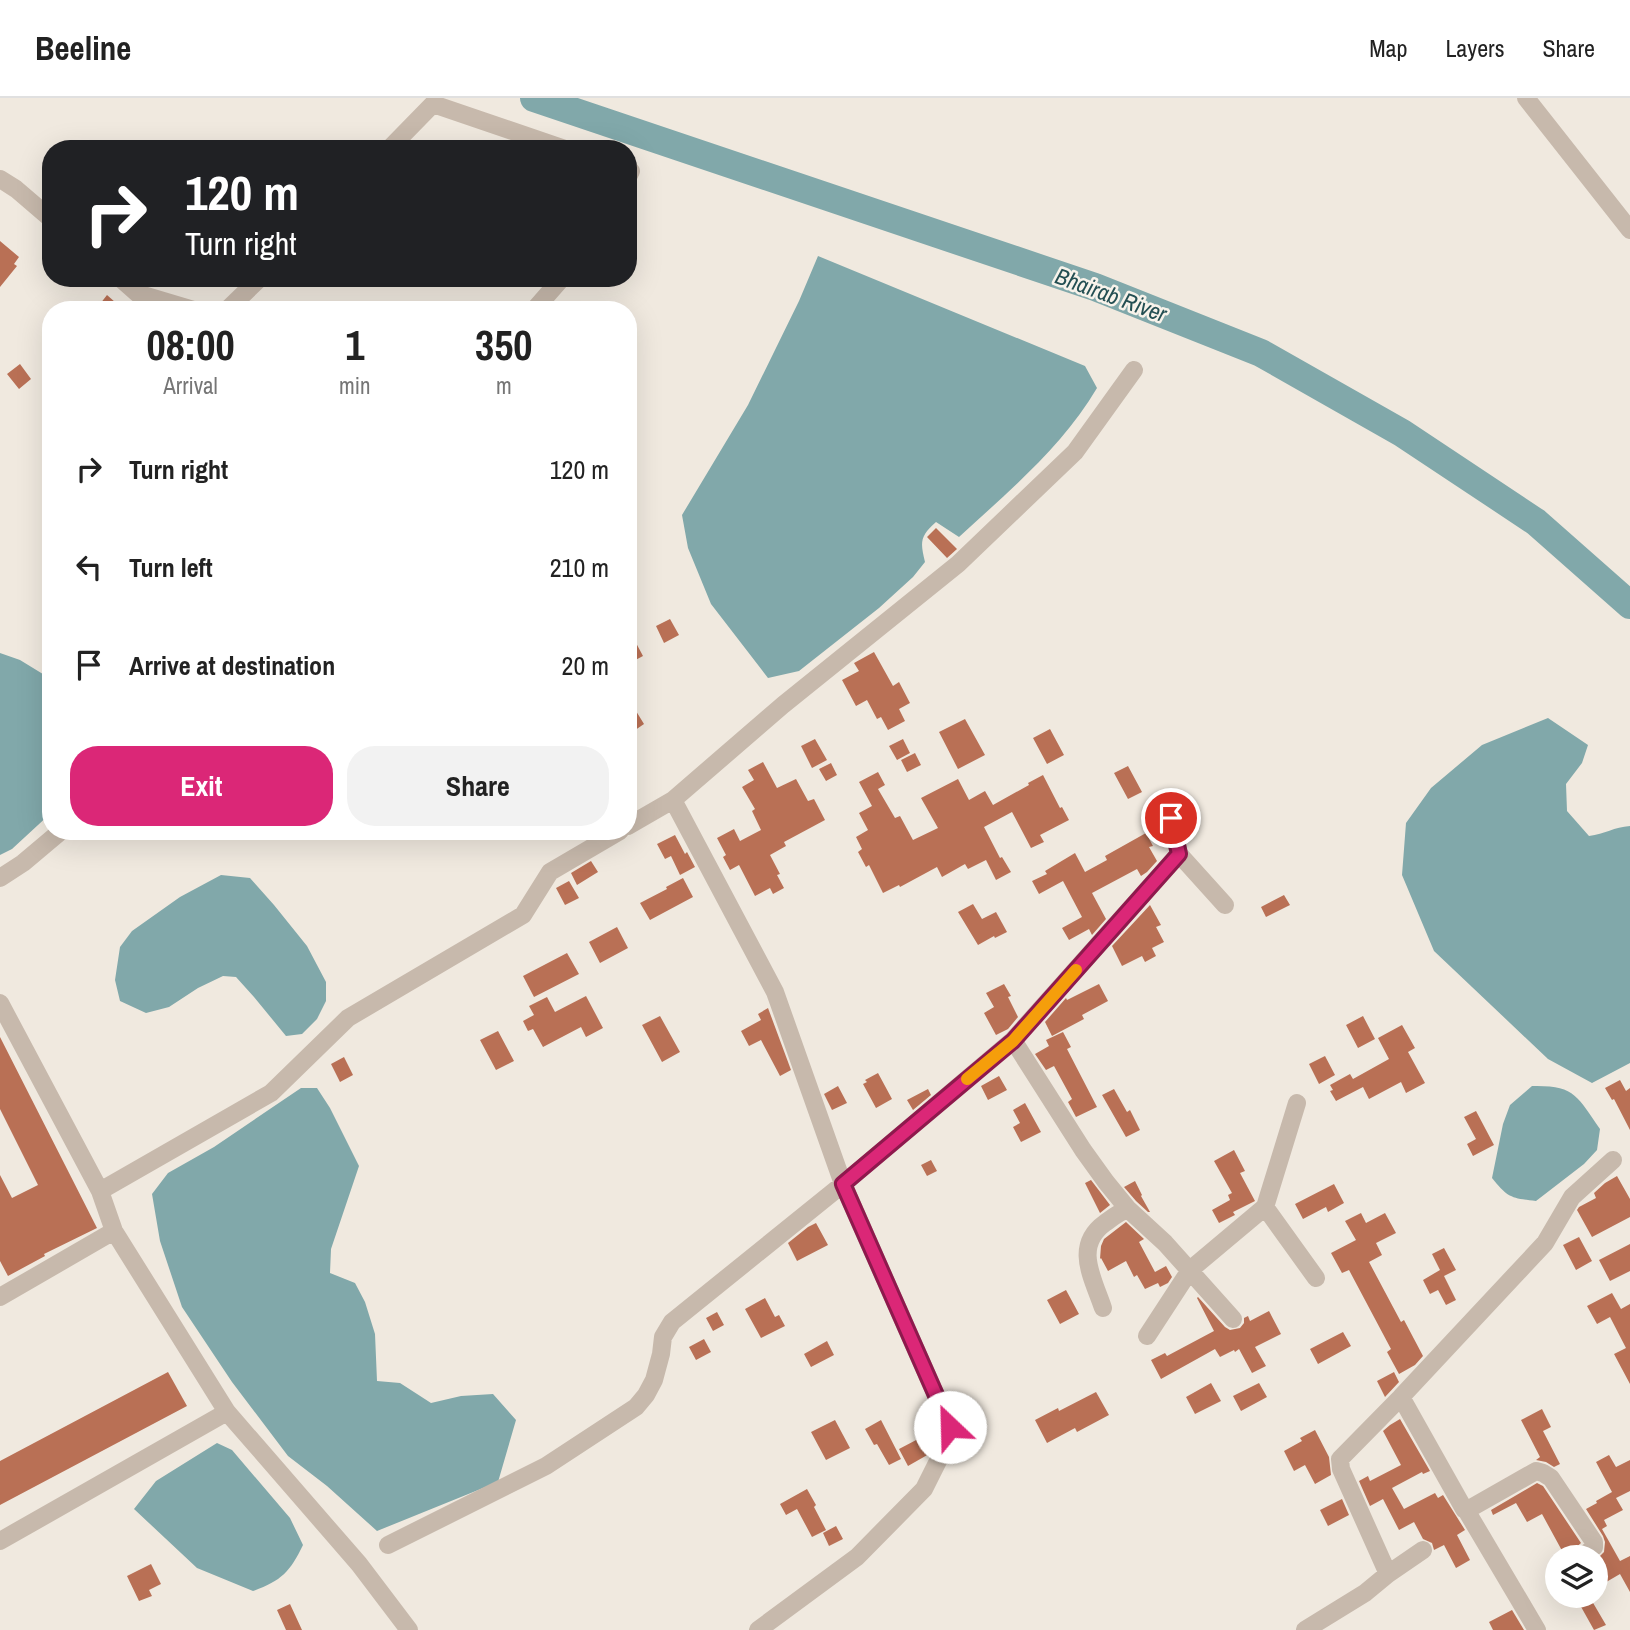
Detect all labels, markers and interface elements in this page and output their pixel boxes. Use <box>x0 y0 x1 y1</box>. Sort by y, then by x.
text: Beeline <box>35 26 131 70</box>
text: Map <box>1369 32 1407 64</box>
text: Layers <box>1445 32 1504 64</box>
text: Share <box>1542 32 1595 64</box>
text: 120 m <box>185 159 299 225</box>
icon: right <box>70 168 161 259</box>
text: Turn right <box>185 222 297 265</box>
water label: Bhairab River <box>1051 260 1172 329</box>
text: 08:00 <box>147 317 235 373</box>
text: 1 <box>345 317 364 373</box>
text: 350 <box>475 317 533 373</box>
text: Arrival <box>163 370 218 401</box>
text: min <box>339 370 371 401</box>
text: m <box>496 370 512 401</box>
icon: right <box>70 450 108 488</box>
text: Turn right <box>129 452 228 487</box>
text: 120 m <box>550 452 609 487</box>
icon: left <box>70 548 108 586</box>
text: Turn left <box>129 550 213 585</box>
text: 210 m <box>550 550 609 585</box>
icon: arrive <box>70 646 108 684</box>
text: Arrive at destination <box>129 648 335 683</box>
text: 20 m <box>562 648 609 683</box>
button: Exit <box>70 746 333 826</box>
button: Share <box>347 746 609 826</box>
pin <box>1141 788 1201 848</box>
icon: arrive <box>1152 799 1190 837</box>
position arrow <box>913 1390 987 1464</box>
map controls <box>1545 1545 1608 1608</box>
button: layers <box>1545 1545 1608 1608</box>

